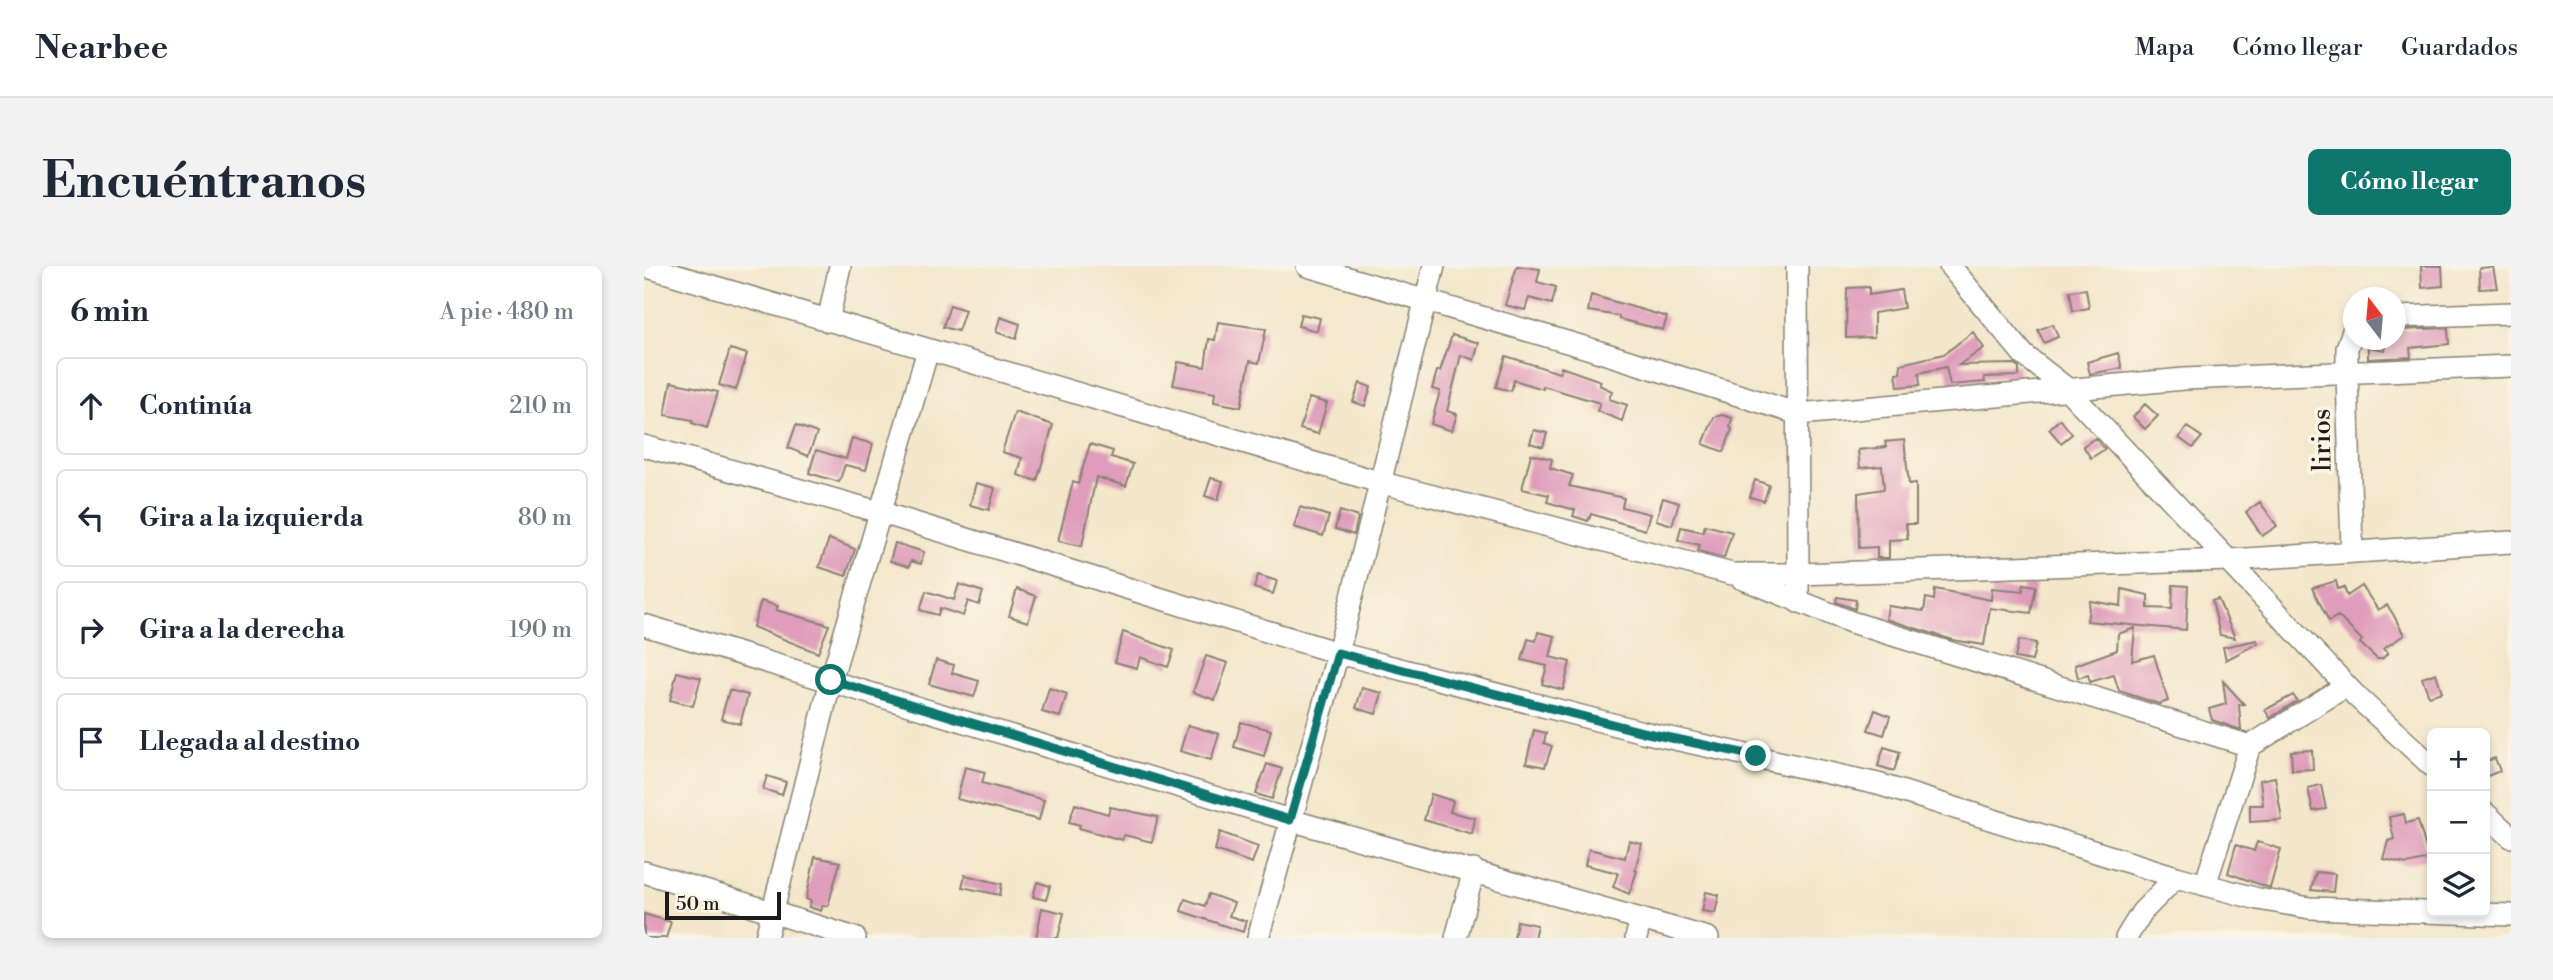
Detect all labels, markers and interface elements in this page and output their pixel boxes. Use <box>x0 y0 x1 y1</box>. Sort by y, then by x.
text: Nearbee <box>35 28 168 69</box>
text: Mapa <box>2135 33 2194 63</box>
text: Cómo llegar <box>2232 33 2363 63</box>
text: Guardados <box>2401 33 2518 63</box>
button: Cómo llegar <box>2308 149 2511 215</box>
text: Encuéntranos <box>42 152 366 213</box>
north arrow <box>2343 287 2406 350</box>
text: 6 min <box>70 293 149 331</box>
text: A pie · 480 m <box>440 298 574 326</box>
icon: ahead <box>72 387 110 425</box>
text: Continúa <box>139 390 252 422</box>
text: 210 m <box>509 392 572 420</box>
street label: lirios <box>2305 408 2339 472</box>
icon: left <box>72 499 110 537</box>
text: Gira a la izquierda <box>139 502 363 534</box>
text: 80 m <box>518 504 572 532</box>
icon: right <box>72 611 110 649</box>
text: Gira a la derecha <box>139 614 345 646</box>
text: 190 m <box>509 616 572 644</box>
route start <box>815 664 846 695</box>
icon: arrive <box>72 723 110 761</box>
text: Llegada al destino <box>139 726 360 758</box>
map controls <box>2427 728 2490 917</box>
button: + <box>2427 728 2490 791</box>
route end <box>1740 740 1771 771</box>
button: − <box>2427 791 2490 854</box>
button: layers <box>2427 854 2490 917</box>
scale bar <box>665 889 780 921</box>
text: 50 m <box>676 892 720 916</box>

